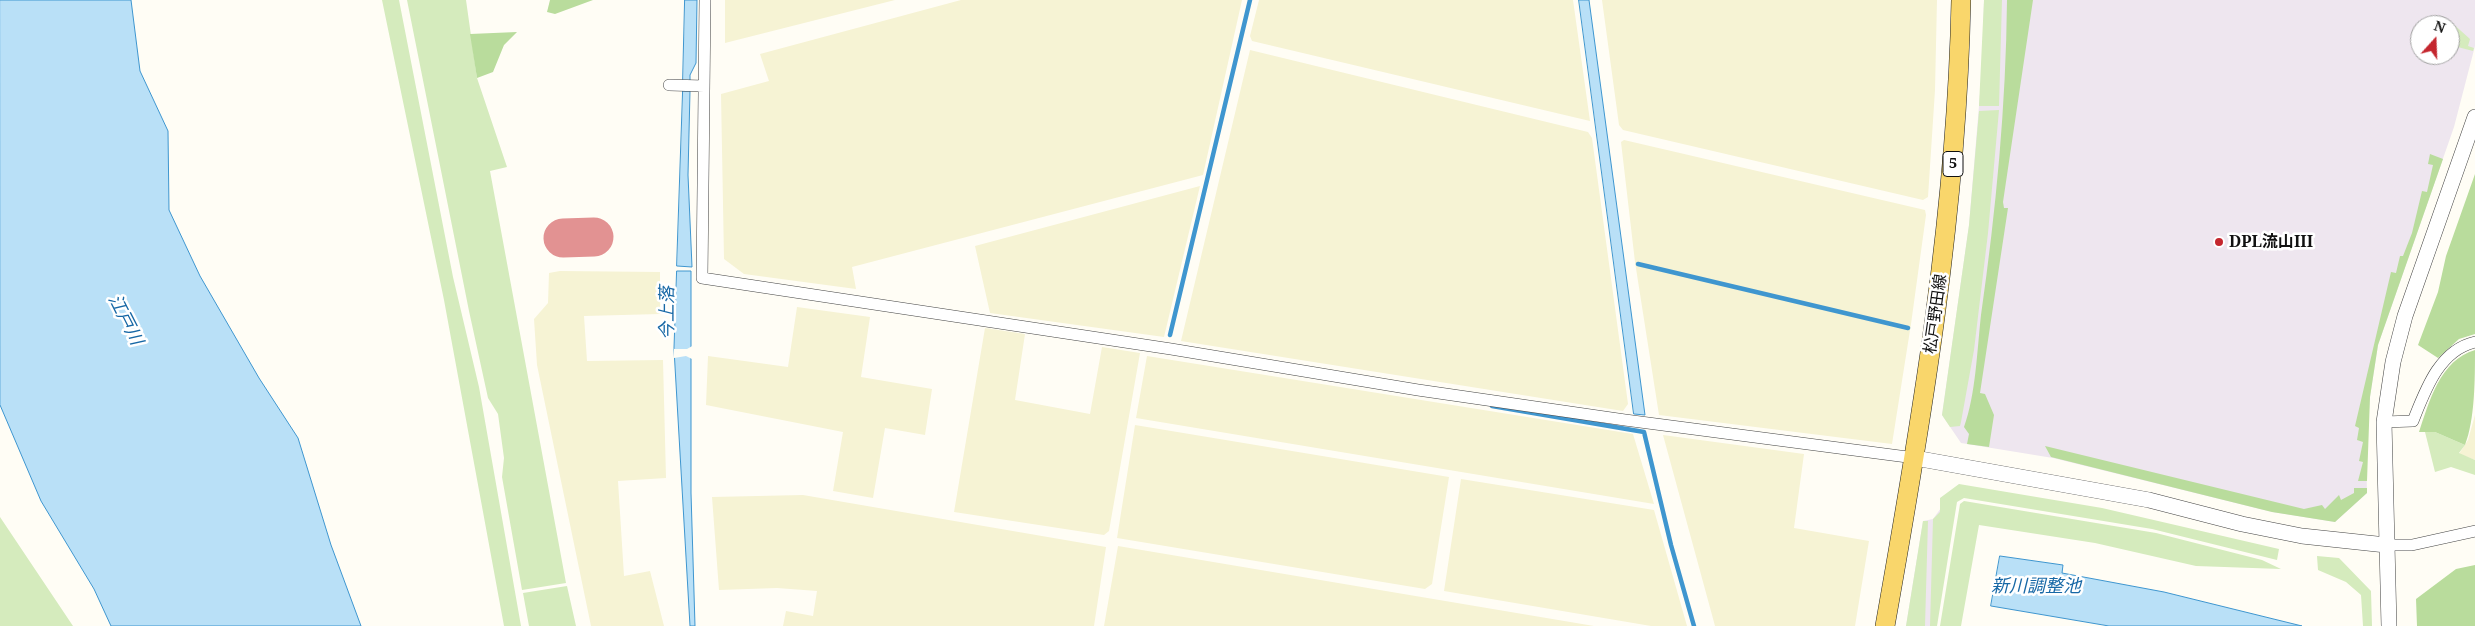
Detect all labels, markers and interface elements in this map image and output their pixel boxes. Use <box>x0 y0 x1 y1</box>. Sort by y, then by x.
north arrow <box>2410 15 2460 65</box>
text: N <box>2432 16 2448 37</box>
road number: 5 <box>1943 152 1963 176</box>
place label: DPL流山III <box>2229 232 2313 252</box>
marker: DPL流山III <box>2213 236 2225 248</box>
street label: 松戸野田線 <box>1921 273 1951 355</box>
water label: 今上落 <box>657 286 679 340</box>
water label: 江戸川 <box>103 291 147 349</box>
water label: 新川調整池 <box>1991 576 2081 598</box>

